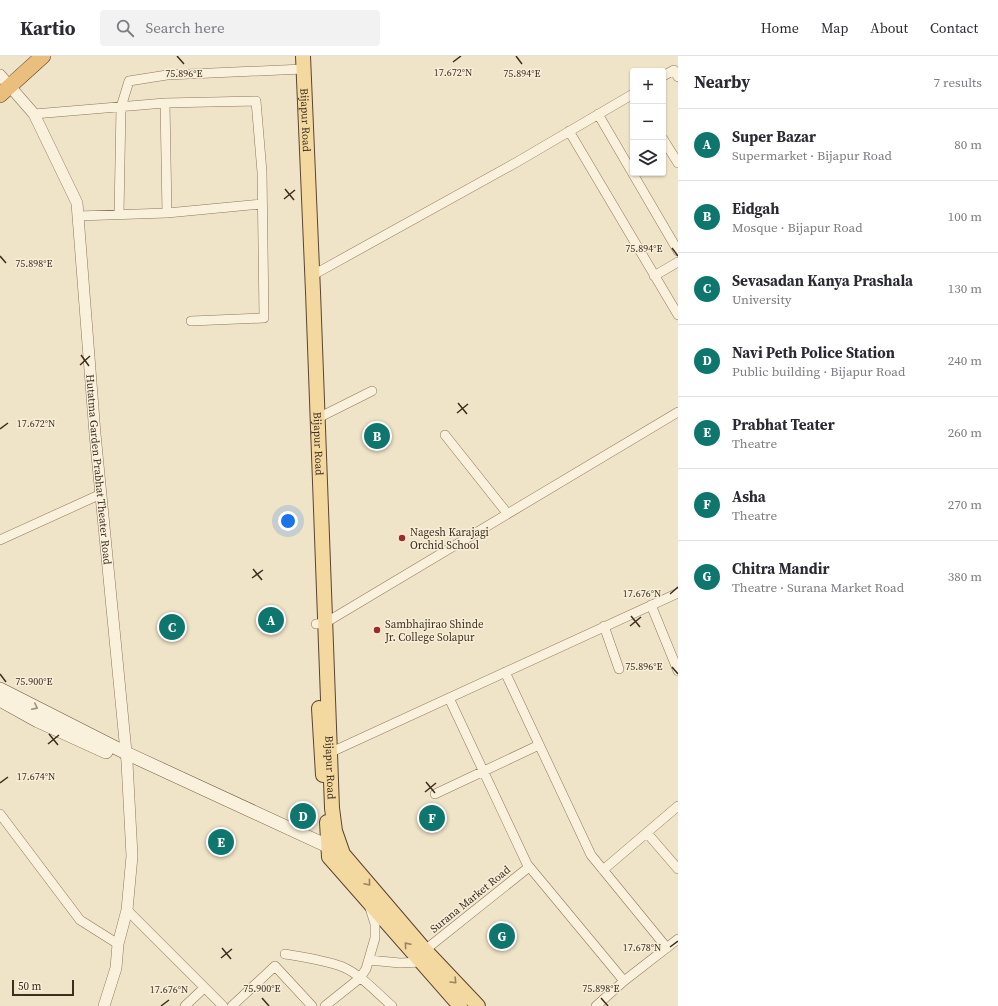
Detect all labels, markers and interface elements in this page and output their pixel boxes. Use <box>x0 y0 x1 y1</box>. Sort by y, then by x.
search box <box>100 10 380 46</box>
text: Kartio <box>20 15 76 41</box>
icon: search <box>114 17 136 39</box>
text: Search here <box>146 17 225 38</box>
text: Home <box>761 18 799 38</box>
text: Map <box>821 18 848 38</box>
text: About <box>870 18 908 38</box>
text: Contact <box>930 18 978 38</box>
text: 17.672°N <box>434 66 472 79</box>
text: 75.896°E <box>165 67 203 80</box>
text: 75.894°E <box>503 67 541 80</box>
map controls <box>630 68 666 176</box>
button: + <box>630 68 666 104</box>
text: Nearby <box>694 70 750 94</box>
text: 7 results <box>934 74 982 91</box>
street label: Bijapur Road <box>296 88 314 153</box>
button: − <box>630 104 666 140</box>
text: Super Bazar <box>732 126 816 147</box>
text: A <box>703 136 711 153</box>
text: 80 m <box>954 136 982 153</box>
button: layers <box>630 140 666 176</box>
text: Supermarket · Bijapur Road <box>732 147 892 164</box>
text: Eidgah <box>732 198 780 219</box>
text: B <box>703 208 711 225</box>
text: 100 m <box>948 208 982 225</box>
text: Mosque · Bijapur Road <box>732 219 863 236</box>
text: 75.894°E <box>625 242 663 255</box>
text: 75.898°E <box>15 257 53 270</box>
text: Sevasadan Kanya Prashala <box>732 270 913 291</box>
text: C <box>703 280 711 297</box>
text: 130 m <box>948 280 982 297</box>
text: University <box>732 291 791 308</box>
text: Navi Peth Police Station <box>732 342 895 363</box>
text: D <box>702 352 712 369</box>
text: 240 m <box>948 352 982 369</box>
text: Public building · Bijapur Road <box>732 363 905 380</box>
street label: Hutatma Garden Prabhat Theater Road <box>82 374 115 566</box>
street label: Bijapur Road <box>309 412 327 477</box>
text: Prabhat Teater <box>732 414 835 435</box>
text: 17.672°N <box>17 417 55 430</box>
pin: B <box>364 421 390 451</box>
text: E <box>703 424 711 441</box>
text: 260 m <box>948 424 982 441</box>
text: Theatre <box>732 435 777 452</box>
text: Asha <box>732 486 766 507</box>
text: F <box>703 496 711 513</box>
text: 270 m <box>948 496 982 513</box>
text: Theatre <box>732 507 777 524</box>
your location <box>278 511 298 531</box>
place label: Nagesh Karajagi Orchid School <box>410 525 489 553</box>
marker: Nagesh Karajagi Orchid School <box>397 533 407 543</box>
text: Chitra Mandir <box>732 558 829 579</box>
text: G <box>703 568 711 585</box>
text: 380 m <box>948 568 982 585</box>
text: Theatre · Surana Market Road <box>732 579 904 596</box>
text: 17.676°N <box>623 587 661 600</box>
pin: A <box>258 605 284 635</box>
pin: C <box>159 612 185 642</box>
place label: Sambhajirao Shinde Jr. College Solapur <box>384 617 484 645</box>
marker: Sambhajirao Shinde Jr. College Solapur <box>372 625 382 635</box>
text: 75.896°E <box>625 660 663 673</box>
text: 75.900°E <box>15 675 53 688</box>
one-way arrow <box>30 702 38 710</box>
street label: Bijapur Road <box>321 735 339 800</box>
text: 17.674°N <box>17 770 55 783</box>
pin: D <box>290 801 316 831</box>
pin: F <box>419 803 445 833</box>
pin: E <box>208 827 234 857</box>
street label: Surana Market Road <box>427 862 514 936</box>
one-way arrow <box>364 879 371 886</box>
pin: G <box>489 921 515 951</box>
text: 17.678°N <box>623 941 661 954</box>
one-way arrow <box>405 942 412 950</box>
one-way arrow <box>450 976 457 984</box>
scale bar <box>12 978 74 997</box>
text: 50 m <box>18 979 41 994</box>
text: 75.900°E <box>243 982 281 995</box>
text: 75.898°E <box>582 982 620 995</box>
text: 17.676°N <box>150 983 188 996</box>

